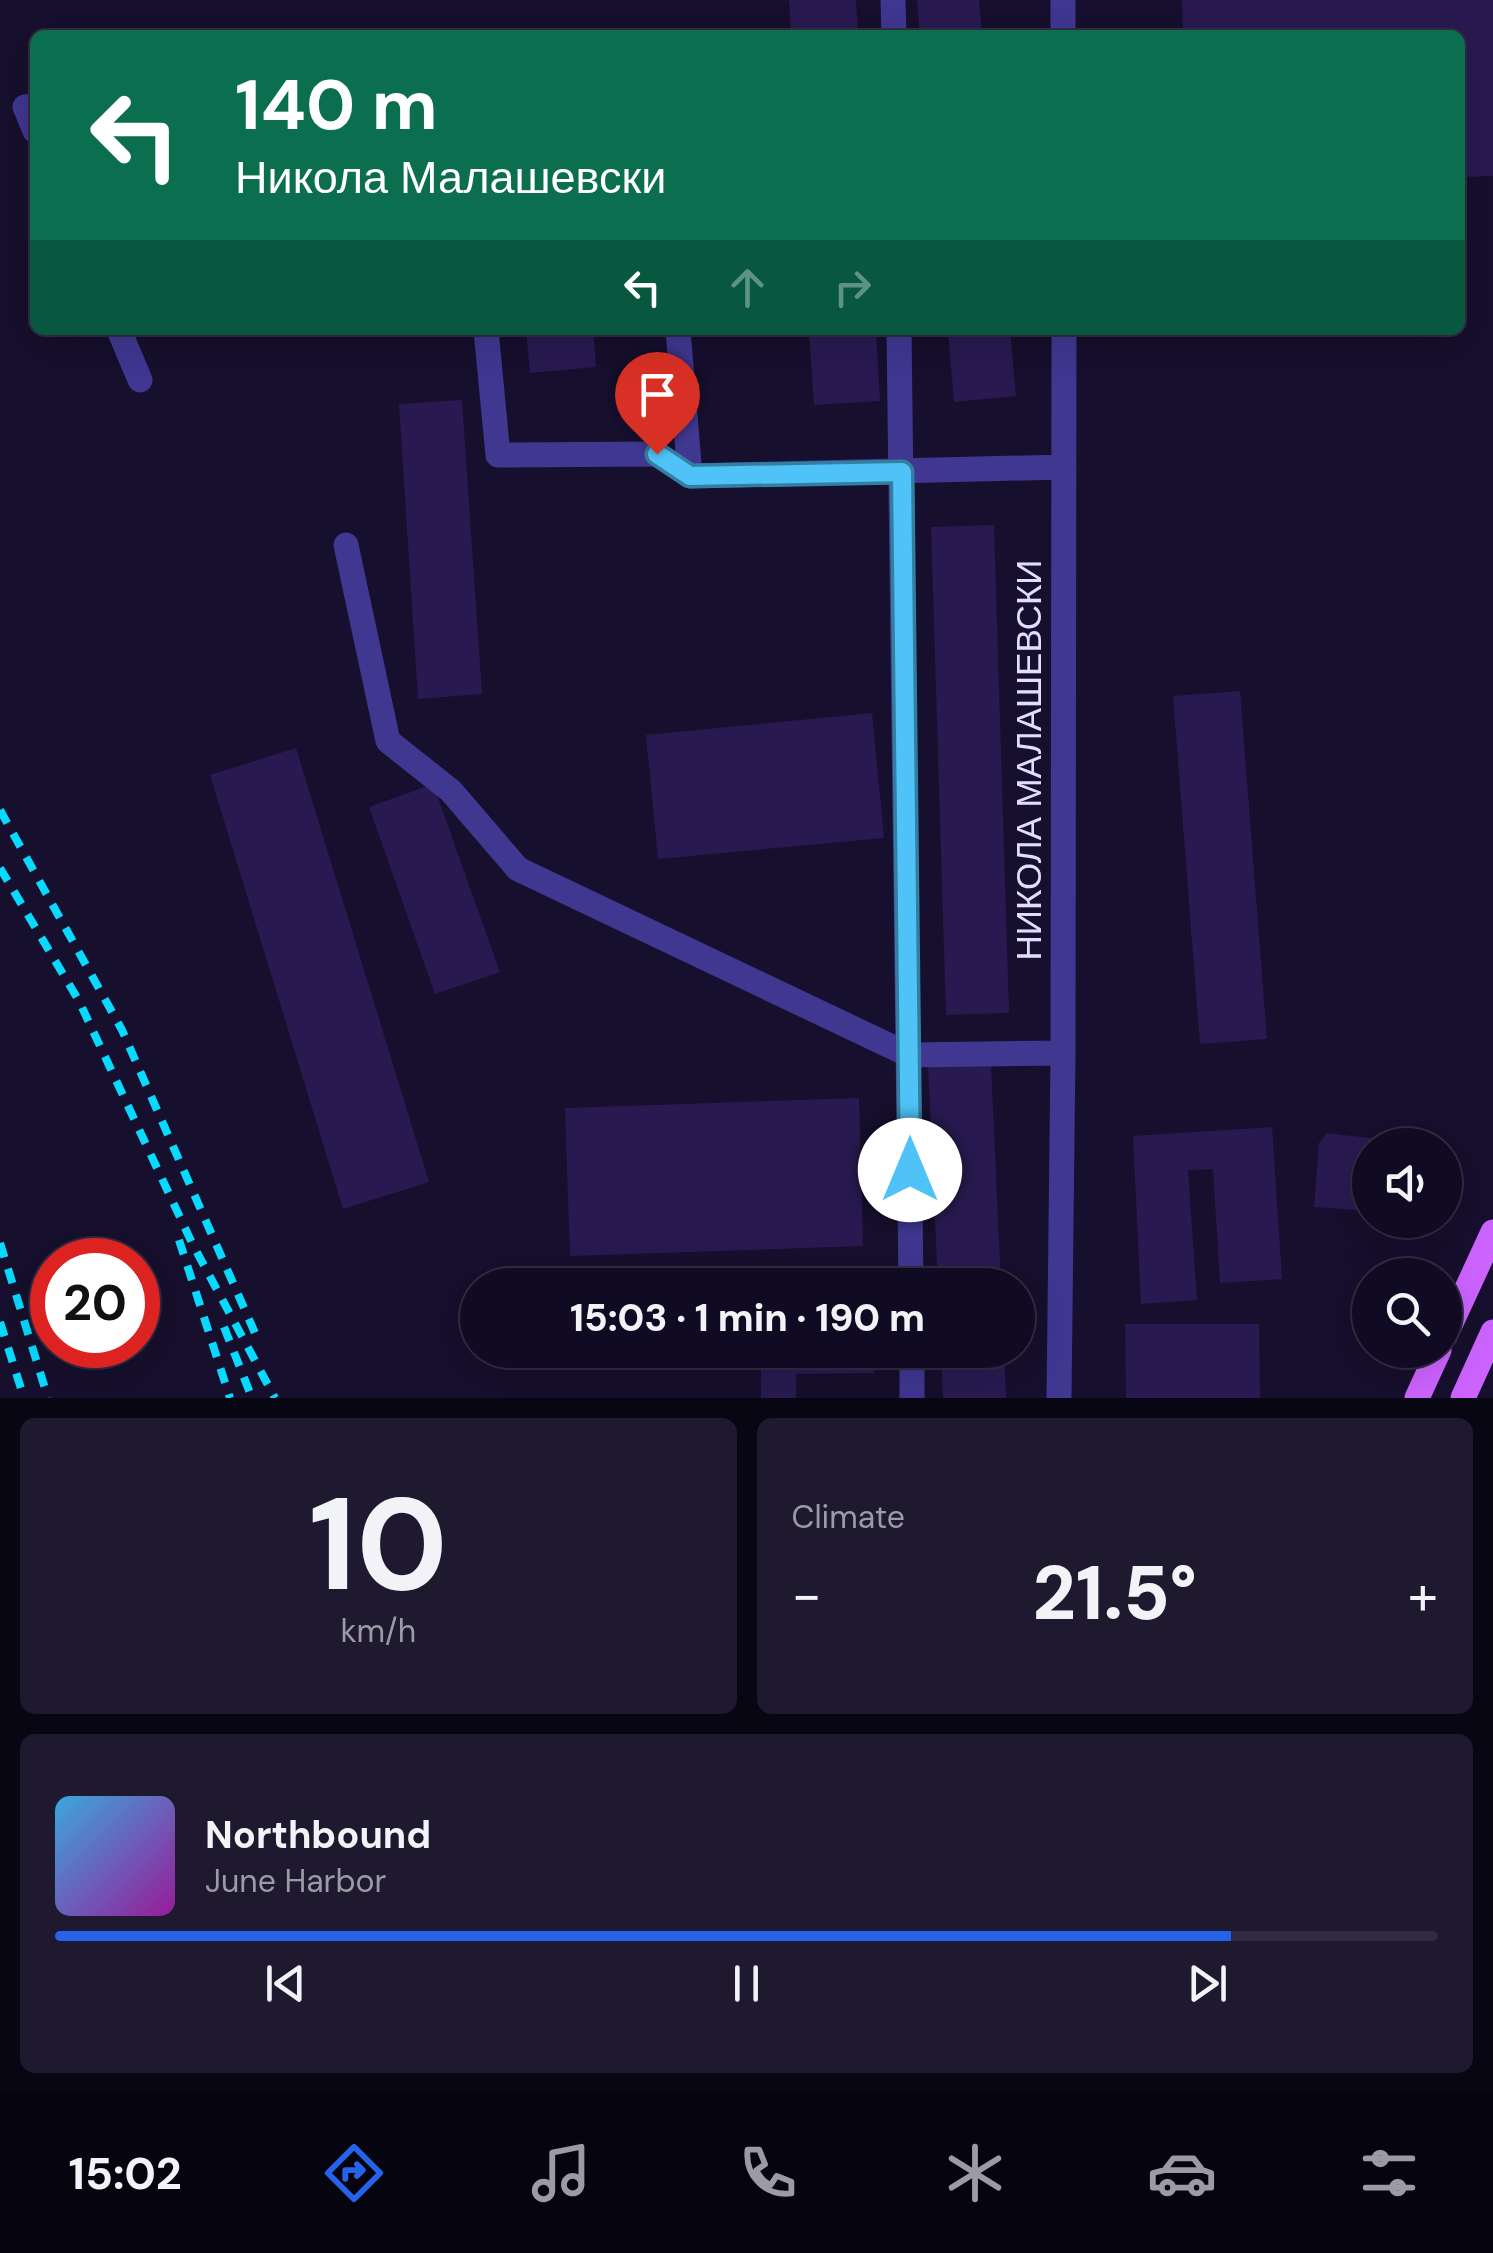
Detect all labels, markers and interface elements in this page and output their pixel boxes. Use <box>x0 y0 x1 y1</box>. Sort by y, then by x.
text: 140 m <box>235 60 438 151</box>
icon: left <box>70 70 200 200</box>
text: Никола Малашевски <box>235 148 666 207</box>
icon: left <box>615 260 670 315</box>
icon: ahead <box>720 260 775 315</box>
icon: right <box>825 260 880 315</box>
pin <box>615 352 700 455</box>
icon: arrive <box>630 367 685 422</box>
street label: НИКОЛА МАЛАШЕВСКИ <box>1006 560 1052 960</box>
position arrow <box>858 1118 962 1222</box>
map controls <box>1352 1128 1462 1368</box>
button: sound <box>1352 1128 1462 1238</box>
speed limit sign: 20 <box>30 1238 160 1368</box>
button: search <box>1352 1258 1462 1368</box>
text: 15:03 · 1 min · 190 m <box>570 1293 925 1343</box>
text: 10 <box>309 1460 448 1629</box>
text: Climate <box>792 1496 905 1538</box>
text: 21.5° <box>1033 1545 1197 1642</box>
text: − <box>792 1559 822 1631</box>
text: + <box>1408 1559 1438 1631</box>
text: km/h <box>340 1610 416 1652</box>
text: Northbound <box>205 1810 431 1860</box>
text: June Harbor <box>205 1860 386 1902</box>
icon: previous <box>258 1956 313 2011</box>
icon: pause <box>719 1956 774 2011</box>
icon: next <box>1180 1956 1235 2011</box>
icon: directions <box>319 2138 389 2208</box>
icon: music <box>526 2138 596 2208</box>
icon: phone <box>733 2138 803 2208</box>
icon: climate <box>940 2138 1010 2208</box>
icon: car <box>1147 2138 1217 2208</box>
icon: filters <box>1354 2138 1424 2208</box>
text: 15:02 <box>69 2144 182 2203</box>

